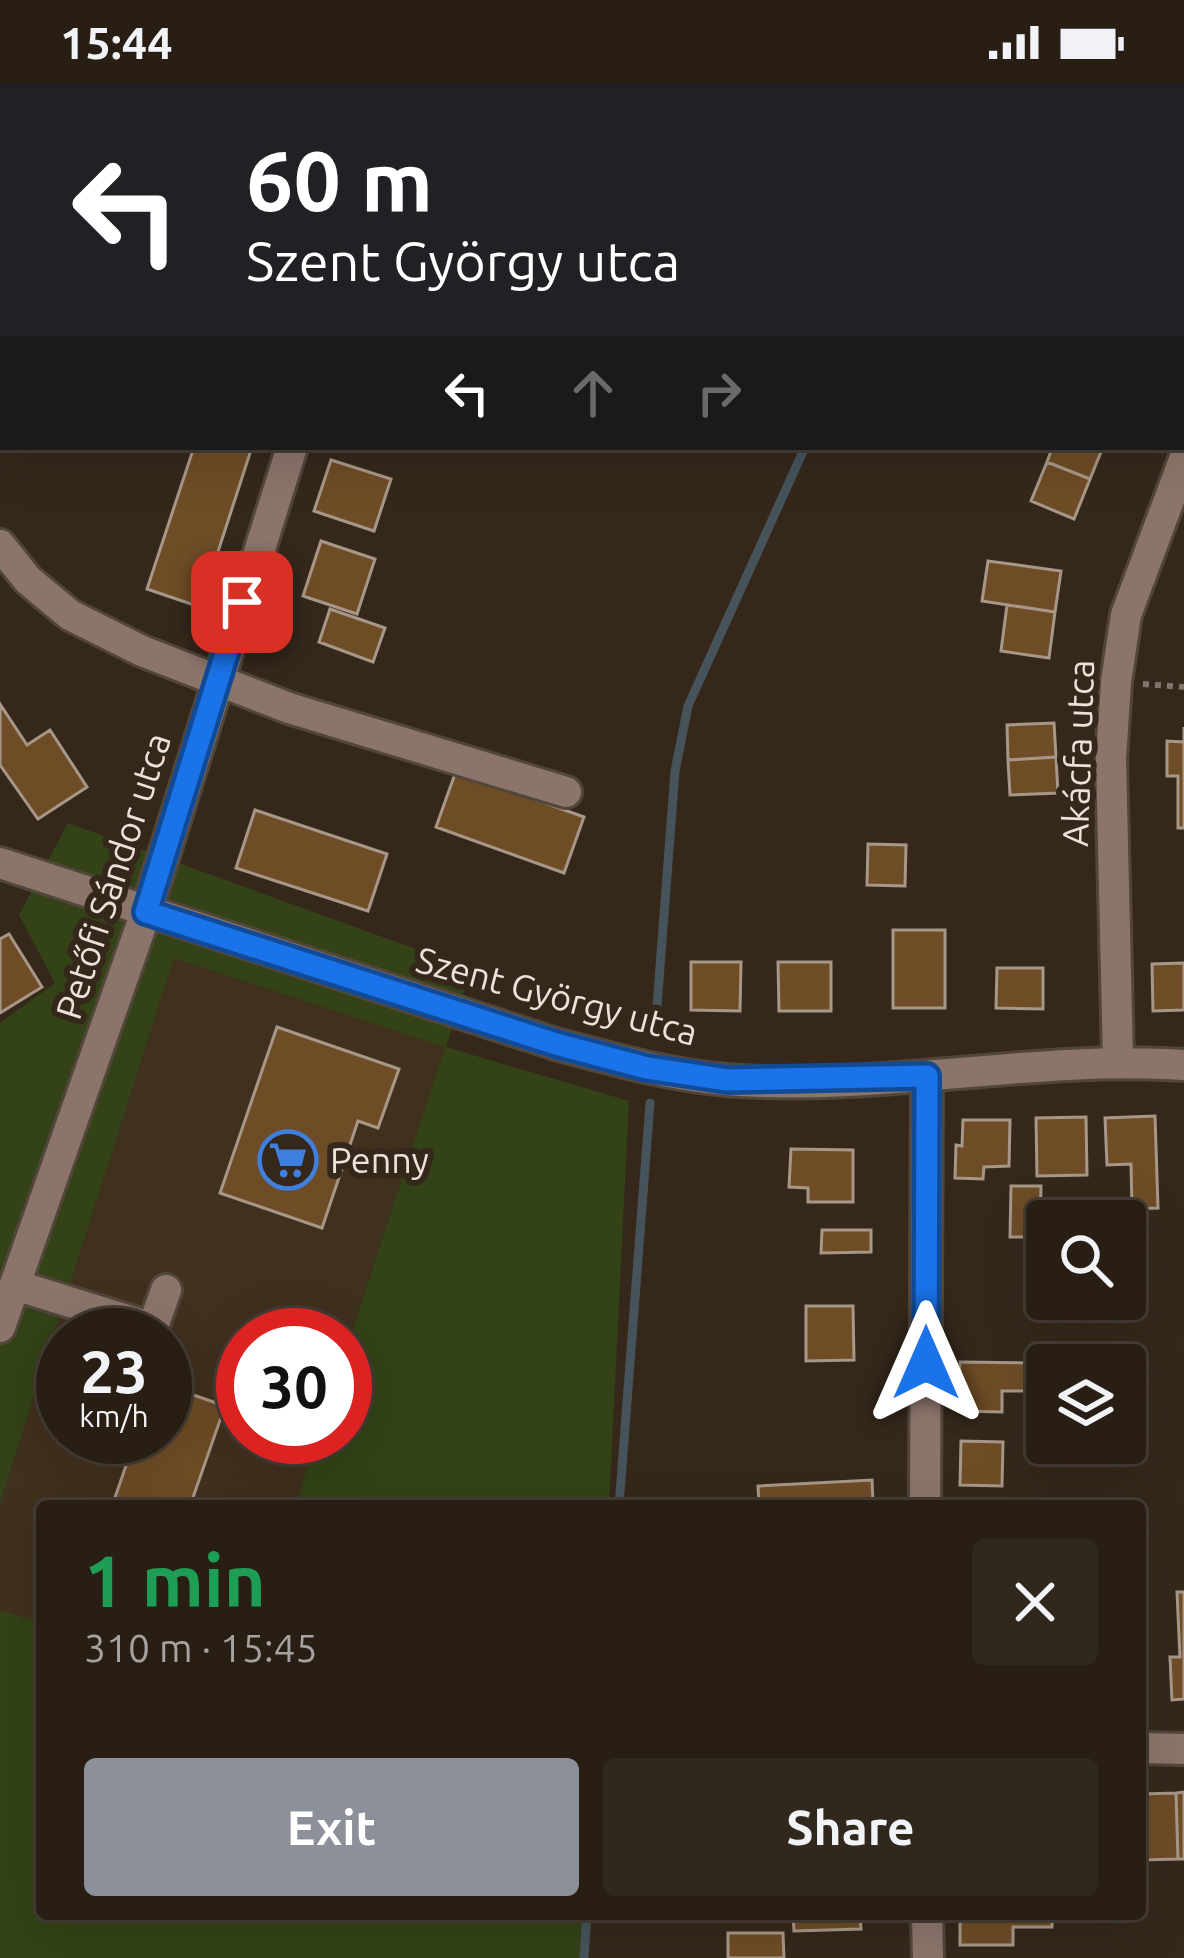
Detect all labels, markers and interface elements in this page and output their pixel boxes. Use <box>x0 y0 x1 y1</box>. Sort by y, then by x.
text: 15:44 <box>60 17 173 68</box>
icon: left <box>48 132 204 288</box>
text: 60 m <box>246 133 433 227</box>
text: Szent György utca <box>246 231 680 291</box>
icon: left <box>434 360 500 426</box>
icon: ahead <box>560 360 626 426</box>
icon: right <box>686 360 752 426</box>
pin <box>191 551 293 653</box>
icon: arrive <box>209 569 275 635</box>
street label: Akácfa utca <box>1054 659 1101 847</box>
street label: Petőfi Sándor utca <box>47 728 178 1024</box>
street label: Szent György utca <box>412 938 702 1053</box>
supermarket icon: Penny <box>257 1129 319 1191</box>
place label: Penny <box>330 1139 429 1180</box>
map controls <box>1026 1200 1146 1464</box>
button: search <box>1026 1200 1146 1320</box>
position arrow <box>863 1300 989 1426</box>
speed limit sign: 30 <box>216 1308 372 1464</box>
text: 23 <box>80 1337 148 1404</box>
button: layers <box>1026 1344 1146 1464</box>
text: km/h <box>79 1399 149 1433</box>
button: close <box>972 1539 1098 1665</box>
text: 1 min <box>84 1540 266 1621</box>
text: 310 m · 15:45 <box>84 1626 318 1669</box>
button: Exit <box>84 1758 579 1896</box>
button: Share <box>603 1758 1098 1896</box>

